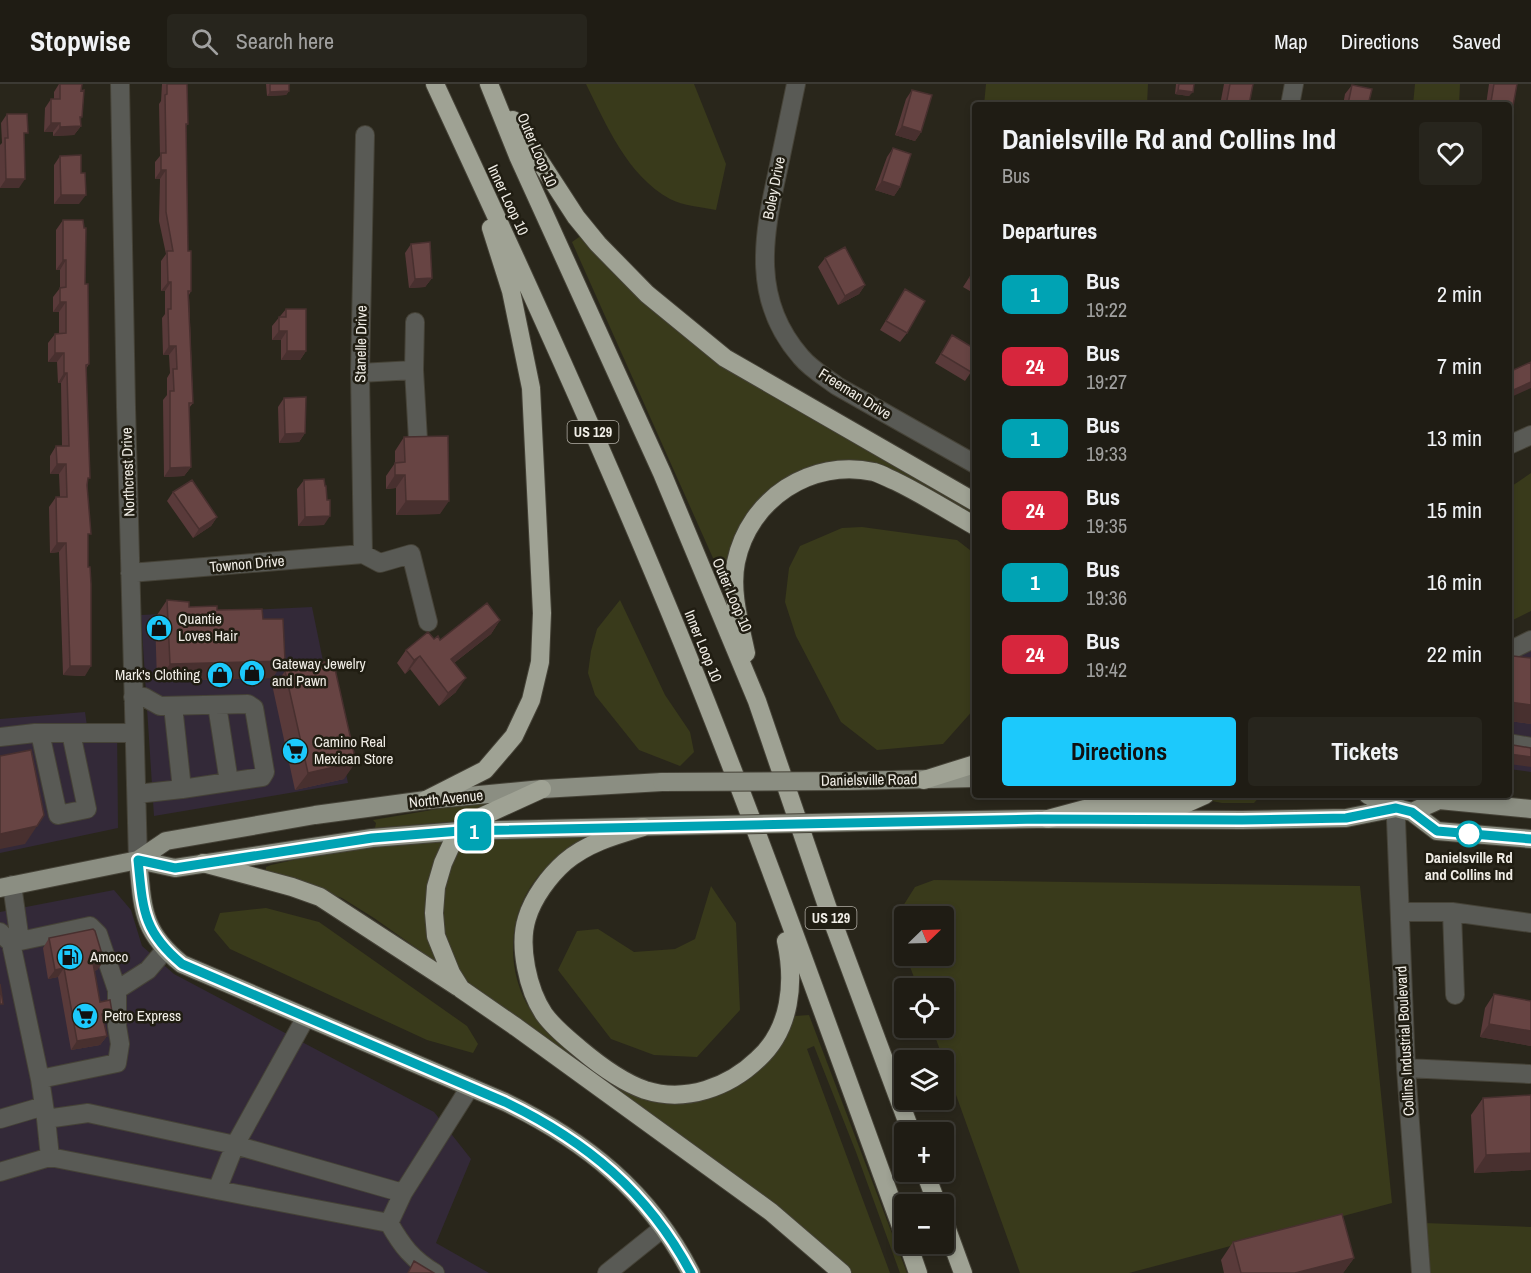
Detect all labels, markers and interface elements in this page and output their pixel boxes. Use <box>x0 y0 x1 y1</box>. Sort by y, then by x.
search box <box>167 14 587 68</box>
text: Stopwise <box>30 22 131 60</box>
icon: search <box>188 25 221 58</box>
text: Search here <box>236 26 334 56</box>
text: Map <box>1274 27 1308 56</box>
text: Directions <box>1341 27 1419 56</box>
text: Saved <box>1452 27 1501 56</box>
street label: Outer Loop 10 <box>512 110 563 190</box>
text: Danielsville Rd and Collins Ind <box>1002 120 1336 158</box>
button: heart <box>1419 122 1482 185</box>
street label: Boley Drive <box>757 155 790 221</box>
street label: Inner Loop 10 <box>483 161 534 239</box>
text: Bus <box>1002 162 1030 189</box>
text: Departures <box>1002 216 1097 246</box>
text: Bus <box>1086 266 1120 296</box>
text: 2 min <box>1437 279 1482 309</box>
text: 1 <box>1030 280 1040 309</box>
text: 19:22 <box>1086 296 1127 323</box>
street label: Stanelle Drive <box>349 305 372 383</box>
text: Bus <box>1086 338 1120 368</box>
text: 7 min <box>1437 351 1482 381</box>
text: 24 <box>1025 352 1045 381</box>
street label: Freeman Drive <box>815 363 896 424</box>
text: 19:27 <box>1086 368 1127 395</box>
text: Bus <box>1086 410 1120 440</box>
road number: US 129 <box>568 421 618 443</box>
text: 13 min <box>1427 423 1482 453</box>
text: 1 <box>1030 424 1040 453</box>
street label: Northcrest Drive <box>115 427 140 517</box>
text: 19:33 <box>1086 440 1127 467</box>
text: Bus <box>1086 482 1120 512</box>
text: 15 min <box>1427 495 1482 525</box>
text: 24 <box>1025 496 1045 525</box>
text: 19:35 <box>1086 512 1127 539</box>
street label: Townon Drive <box>209 550 285 577</box>
text: Bus <box>1086 554 1120 584</box>
street label: Outer Loop 10 <box>707 555 758 635</box>
text: 16 min <box>1427 567 1482 597</box>
text: 1 <box>1030 568 1040 597</box>
text: 19:36 <box>1086 584 1127 611</box>
street label: Inner Loop 10 <box>680 607 727 685</box>
place label: Quantie Loves Hair <box>178 608 237 646</box>
shop icon: Quantie Loves Hair <box>144 613 174 643</box>
text: Bus <box>1086 626 1120 656</box>
text: 22 min <box>1427 639 1482 669</box>
text: 24 <box>1025 640 1045 669</box>
place label: Gateway Jewelry and Pawn <box>272 653 366 691</box>
text: 19:42 <box>1086 656 1127 683</box>
shop icon: Gateway Jewelry and Pawn <box>237 658 267 688</box>
shop icon: Mark's Clothing <box>205 660 235 690</box>
place label: Mark's Clothing <box>115 664 200 685</box>
button: Directions <box>1002 717 1236 786</box>
button: Tickets <box>1248 717 1482 786</box>
place label: Camino Real Mexican Store <box>314 731 393 769</box>
supermarket icon: Camino Real Mexican Store <box>280 736 310 766</box>
street label: Danielsville Road <box>821 768 917 791</box>
street label: North Avenue <box>408 784 484 813</box>
line badge: 1 <box>454 812 494 850</box>
text: 1 <box>469 817 479 846</box>
marker: Danielsville Rd and Collins Ind <box>1456 821 1482 847</box>
place label: Danielsville Rd and Collins Ind <box>1425 847 1513 885</box>
north arrow <box>894 906 954 966</box>
map controls <box>894 906 954 1254</box>
road number: US 129 <box>806 907 856 929</box>
fuel station icon: Amoco <box>55 942 85 972</box>
place label: Amoco <box>89 946 128 967</box>
street label: Collins Industrial Boulevard <box>1390 965 1419 1117</box>
button: locate <box>894 978 954 1038</box>
supermarket icon: Petro Express <box>70 1001 100 1031</box>
place label: Petro Express <box>104 1005 181 1026</box>
button: layers <box>894 1050 954 1110</box>
button: + <box>894 1122 954 1182</box>
button: − <box>894 1194 954 1254</box>

